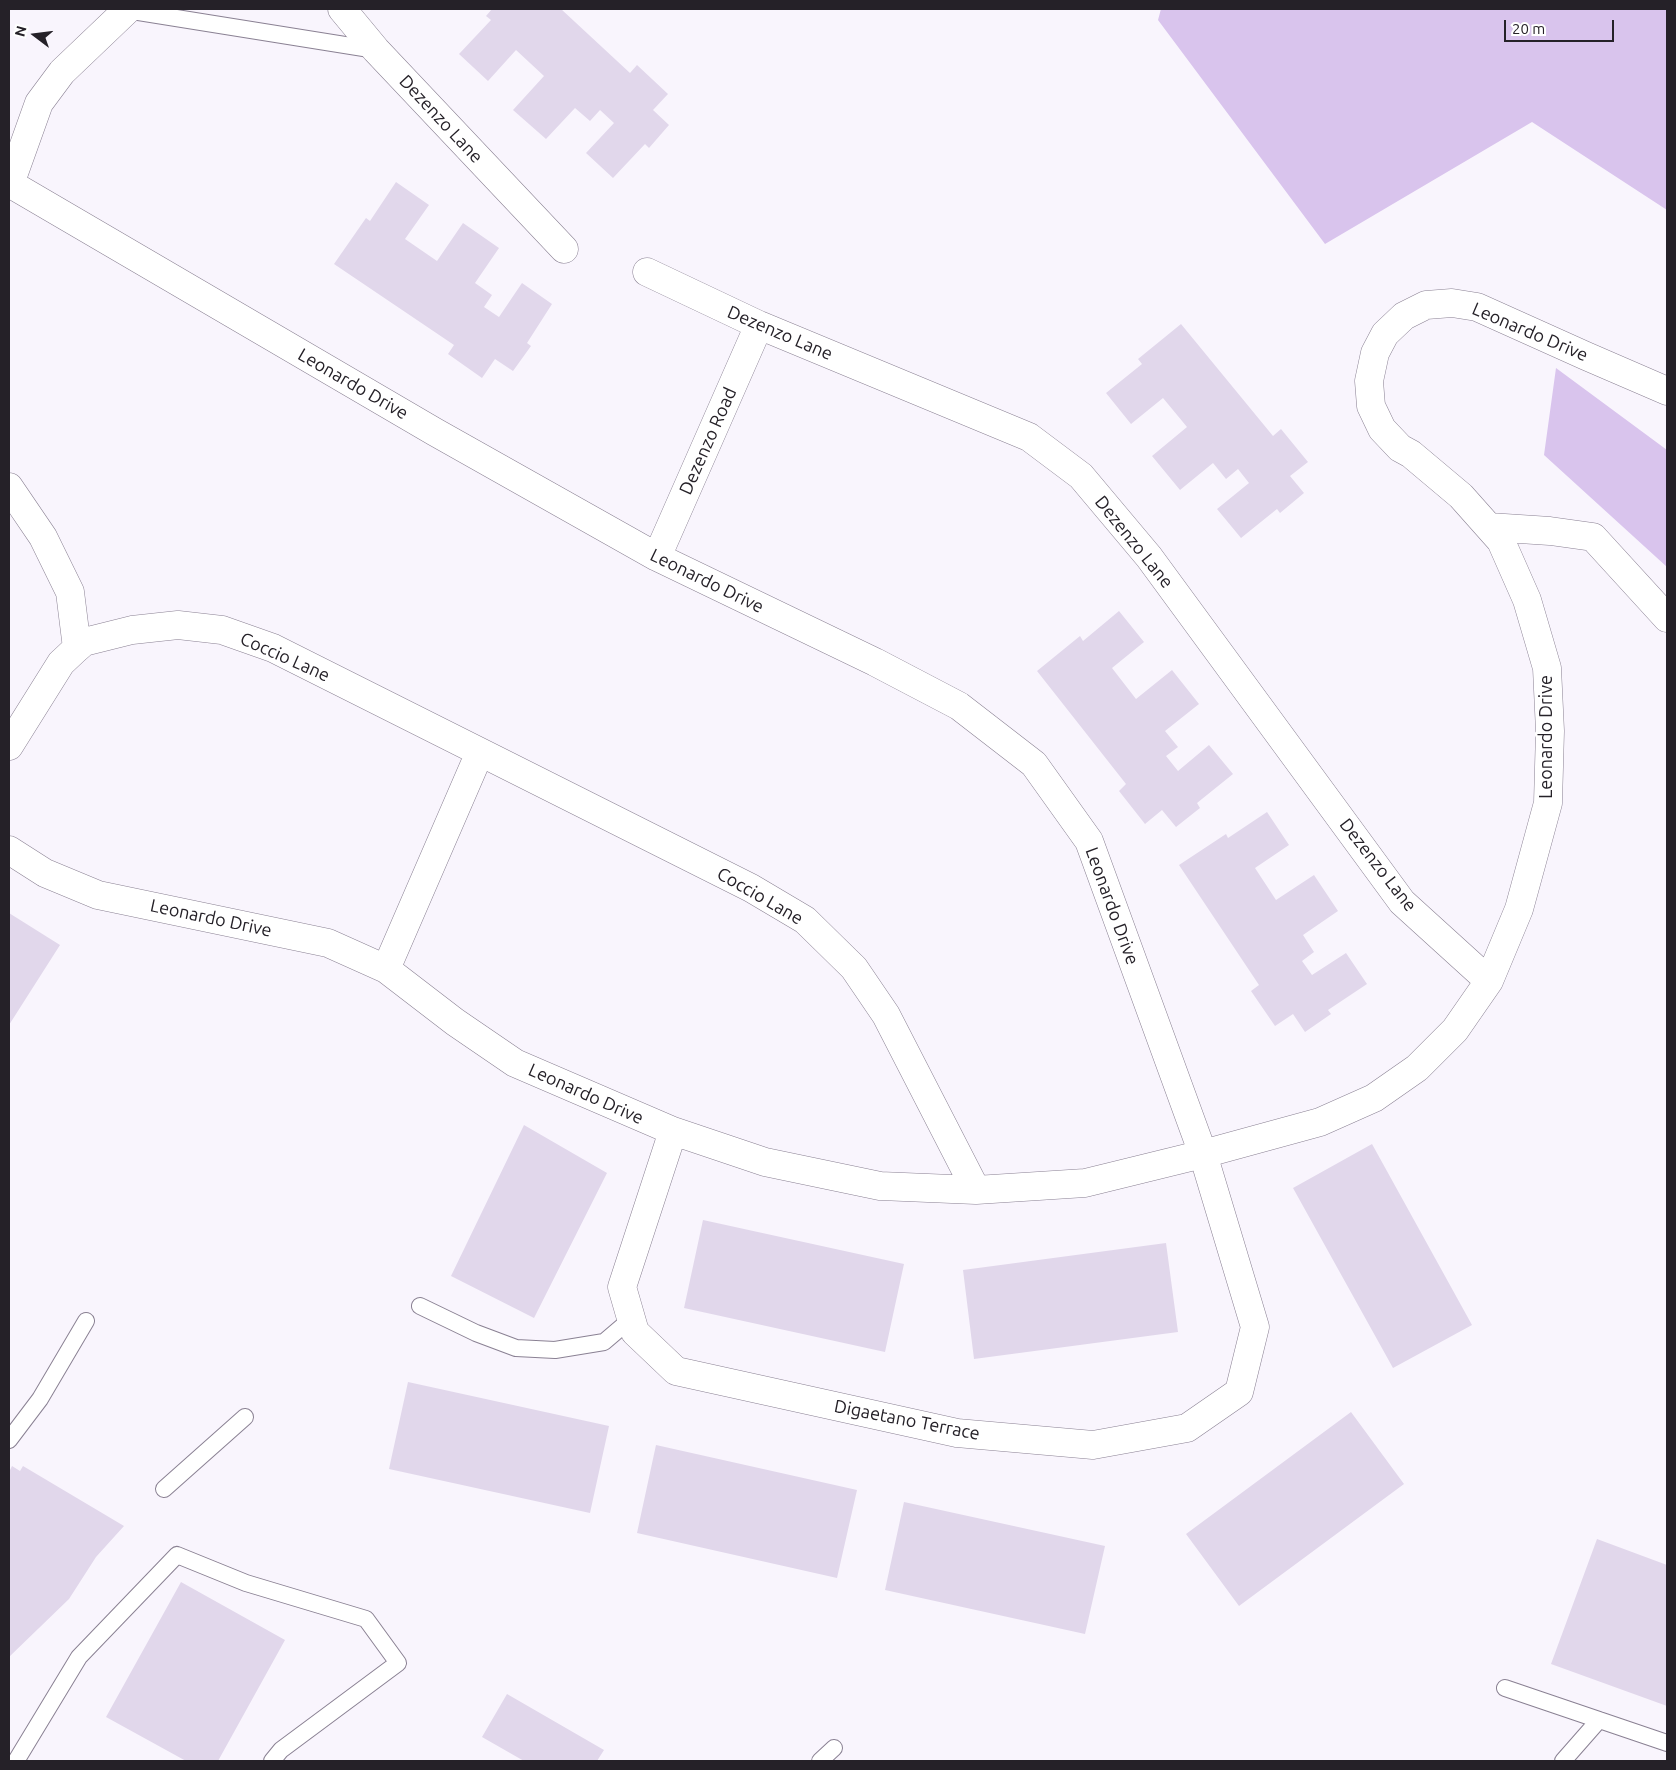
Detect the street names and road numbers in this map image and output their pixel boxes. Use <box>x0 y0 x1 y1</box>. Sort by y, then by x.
street label: Dezenzo Lane <box>395 71 487 167</box>
street label: Leonardo Drive <box>1469 298 1591 366</box>
street label: Dezenzo Lane <box>724 301 836 365</box>
street label: Leonardo Drive <box>294 344 412 424</box>
street label: Dezenzo Road <box>675 384 741 498</box>
street label: Dezenzo Lane <box>1090 492 1178 592</box>
street label: Leonardo Drive <box>647 544 767 618</box>
street label: Coccio Lane <box>237 628 333 686</box>
street label: Leonardo Drive <box>1535 675 1557 799</box>
street label: Dezenzo Lane <box>1335 814 1421 916</box>
street label: Leonardo Drive <box>1081 844 1143 968</box>
street label: Coccio Lane <box>713 863 807 929</box>
street label: Leonardo Drive <box>148 895 274 941</box>
street label: Leonardo Drive <box>525 1059 647 1129</box>
street label: Digaetano Terrace <box>832 1395 982 1445</box>

